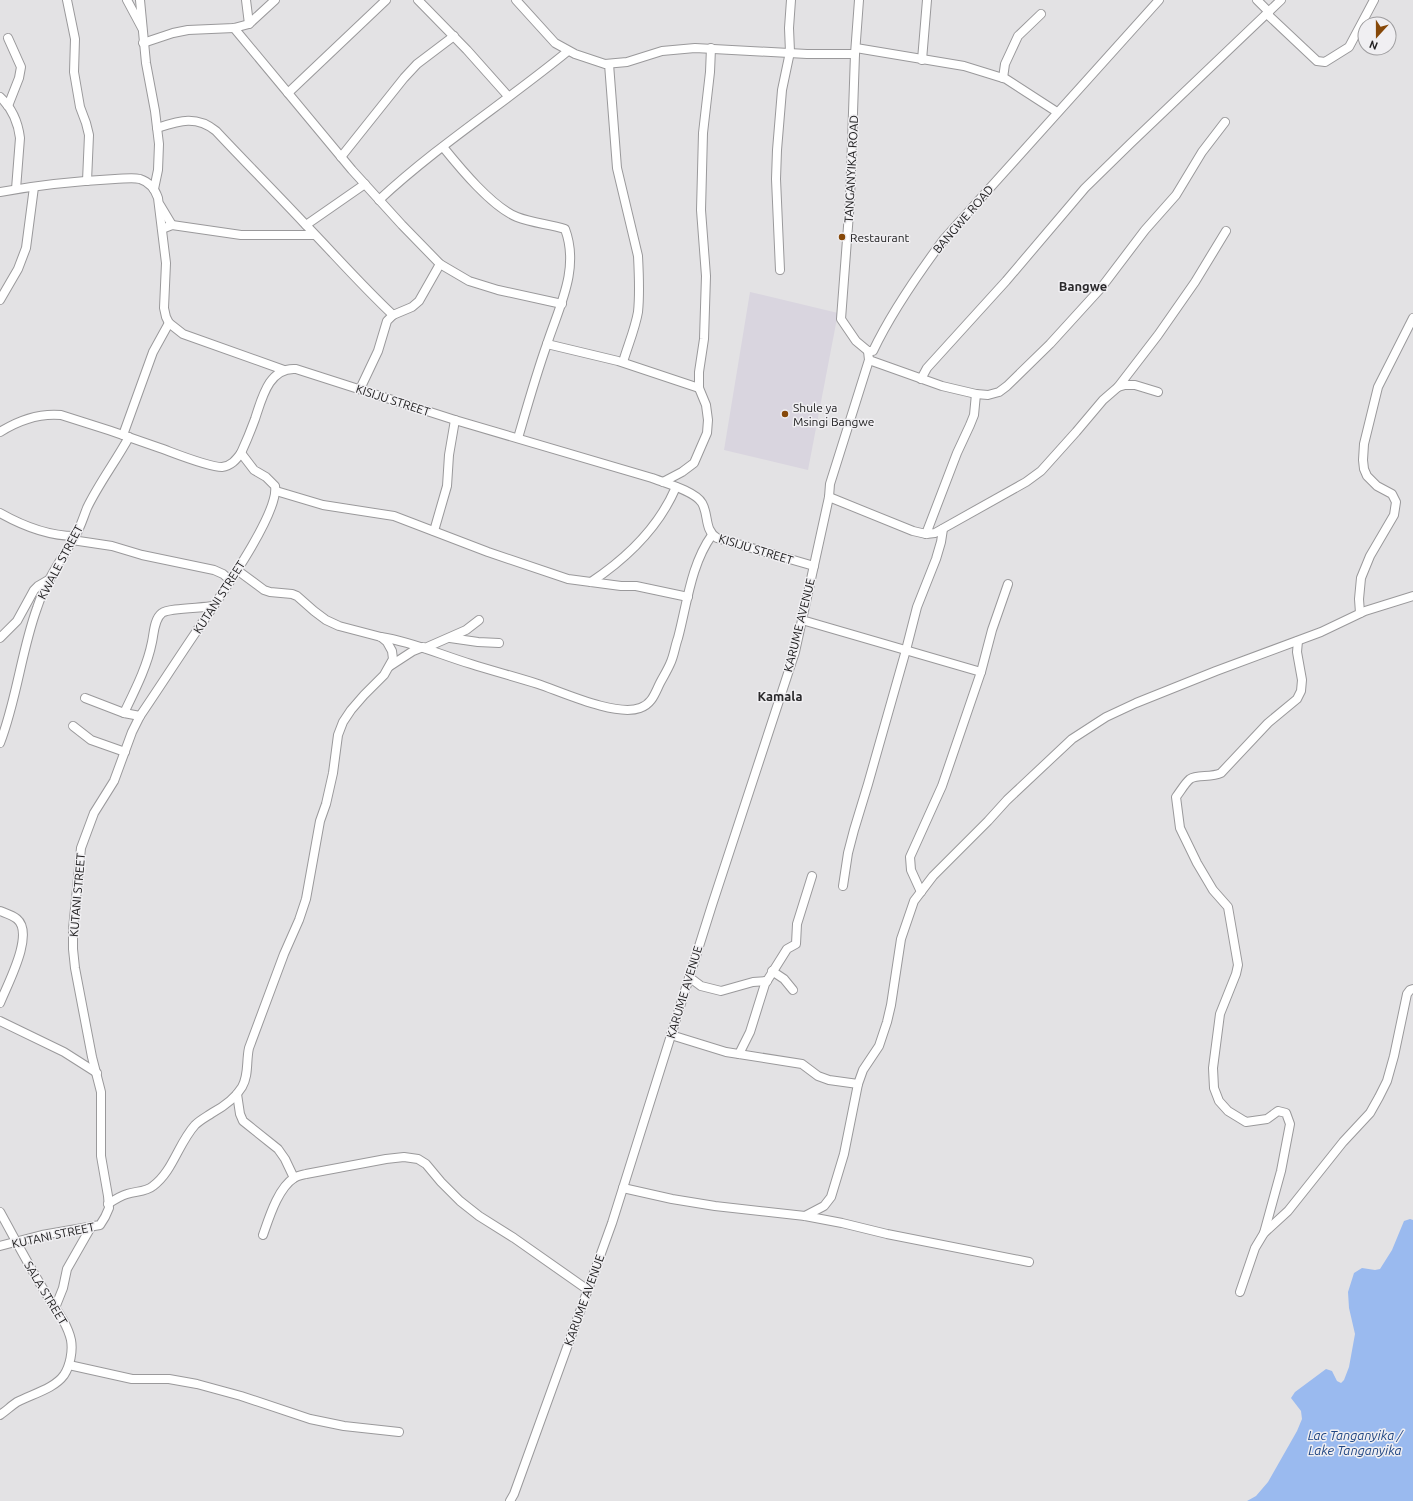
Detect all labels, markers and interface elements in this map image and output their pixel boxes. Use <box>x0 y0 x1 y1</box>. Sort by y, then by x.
north arrow <box>1357 16 1397 56</box>
text: N <box>1367 38 1379 52</box>
street label: TANGANYIKA ROAD <box>842 115 860 223</box>
street label: BANGWE ROAD <box>930 183 996 255</box>
place label: Restaurant <box>850 231 910 244</box>
marker: Restaurant <box>837 232 847 242</box>
district label: Bangwe <box>1059 279 1107 293</box>
street label: KISIJU STREET <box>354 382 432 418</box>
place label: Shule ya Msingi Bangwe <box>793 401 874 428</box>
marker: Shule ya Msingi Bangwe <box>780 409 790 419</box>
street label: KWALE STREET <box>35 522 85 601</box>
street label: KISIJU STREET <box>717 532 795 567</box>
street label: KUTANI STREET <box>191 558 248 636</box>
street label: KARUME AVENUE <box>781 577 817 673</box>
district label: Kamala <box>757 689 803 703</box>
street label: KUTANI STREET <box>67 852 87 938</box>
street label: KARUME AVENUE <box>664 944 704 1040</box>
street label: KUTANI STREET <box>10 1220 96 1250</box>
street label: KARUME AVENUE <box>561 1252 607 1347</box>
street label: SALA STREET <box>22 1259 70 1327</box>
water label: Lac Tanganyika / Lake Tanganyika <box>1308 1428 1404 1457</box>

